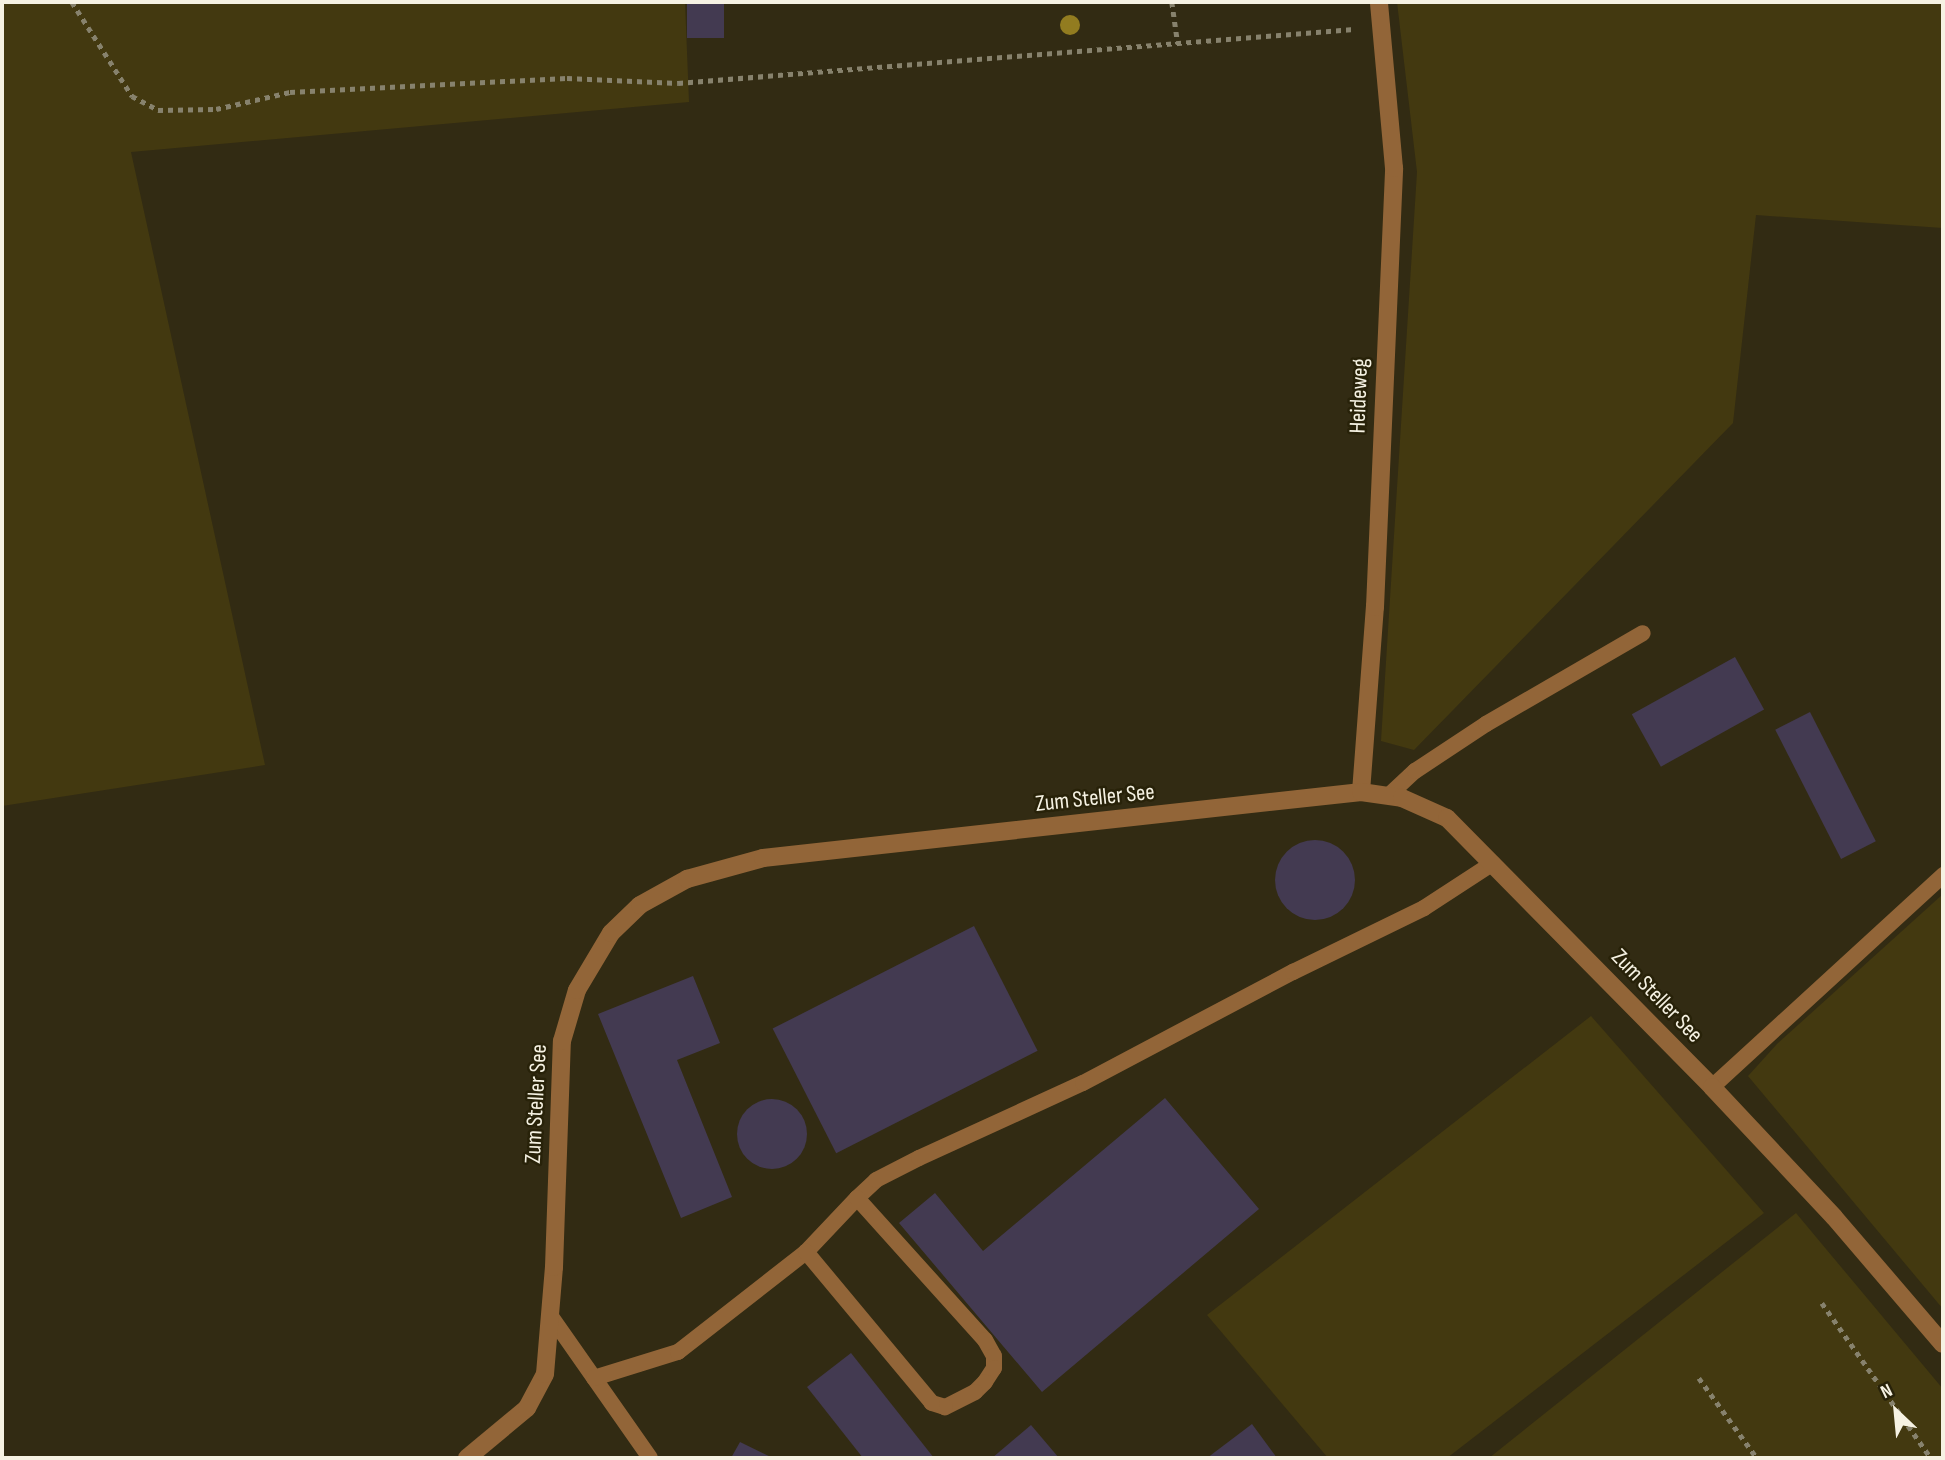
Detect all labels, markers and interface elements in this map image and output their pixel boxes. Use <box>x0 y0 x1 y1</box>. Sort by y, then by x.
street label: Heideweg <box>1344 358 1374 434</box>
street label: Zum Steller See <box>1034 778 1156 818</box>
street label: Zum Steller See <box>1606 943 1708 1049</box>
street label: Zum Steller See <box>519 1044 553 1164</box>
north arrow <box>1861 1376 1931 1446</box>
text: N <box>1877 1379 1896 1404</box>

